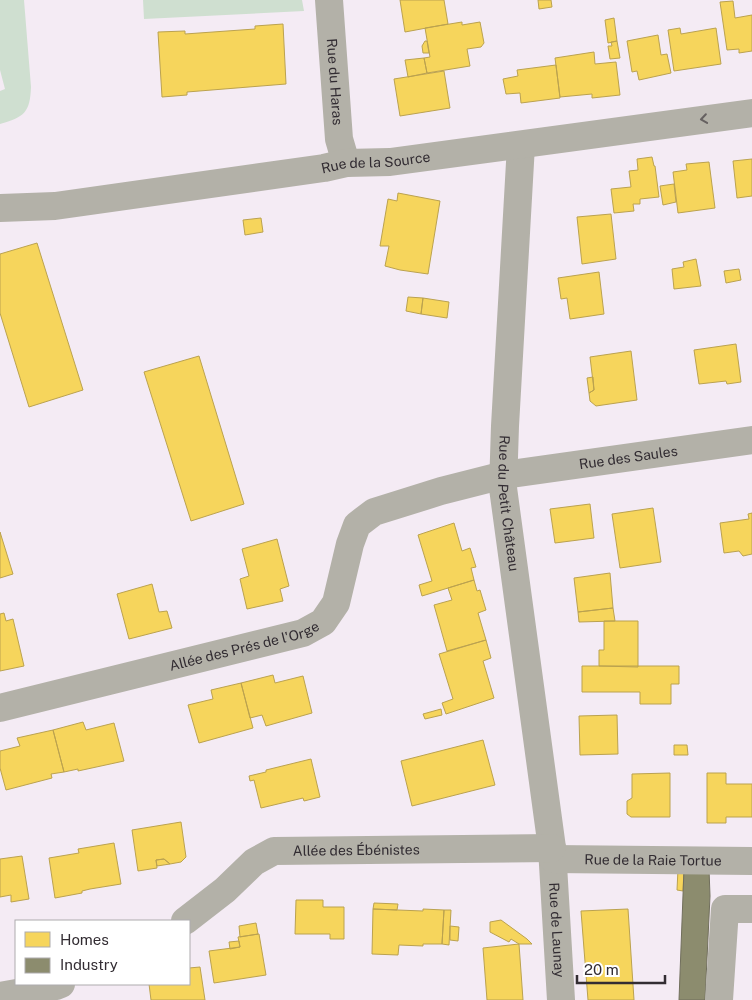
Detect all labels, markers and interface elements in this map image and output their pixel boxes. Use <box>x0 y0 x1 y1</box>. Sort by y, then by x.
street label: Rue du Haras <box>324 38 346 126</box>
one-way arrow <box>699 114 708 124</box>
street label: Rue de la Source <box>320 149 431 176</box>
street label: Rue du Petit Château <box>495 435 522 572</box>
street label: Rue des Saules <box>578 443 679 472</box>
street label: Allée des Prés de l'Orge <box>168 618 322 674</box>
street label: Allée des Ébénistes <box>293 841 420 859</box>
street label: Rue de la Raie Tortue <box>584 851 722 869</box>
street label: Rue de Launay <box>546 882 568 978</box>
legend <box>15 920 190 985</box>
text: Homes <box>60 931 109 948</box>
scale bar <box>577 952 664 984</box>
text: Industry <box>60 956 118 973</box>
text: 20 m <box>584 961 619 978</box>

